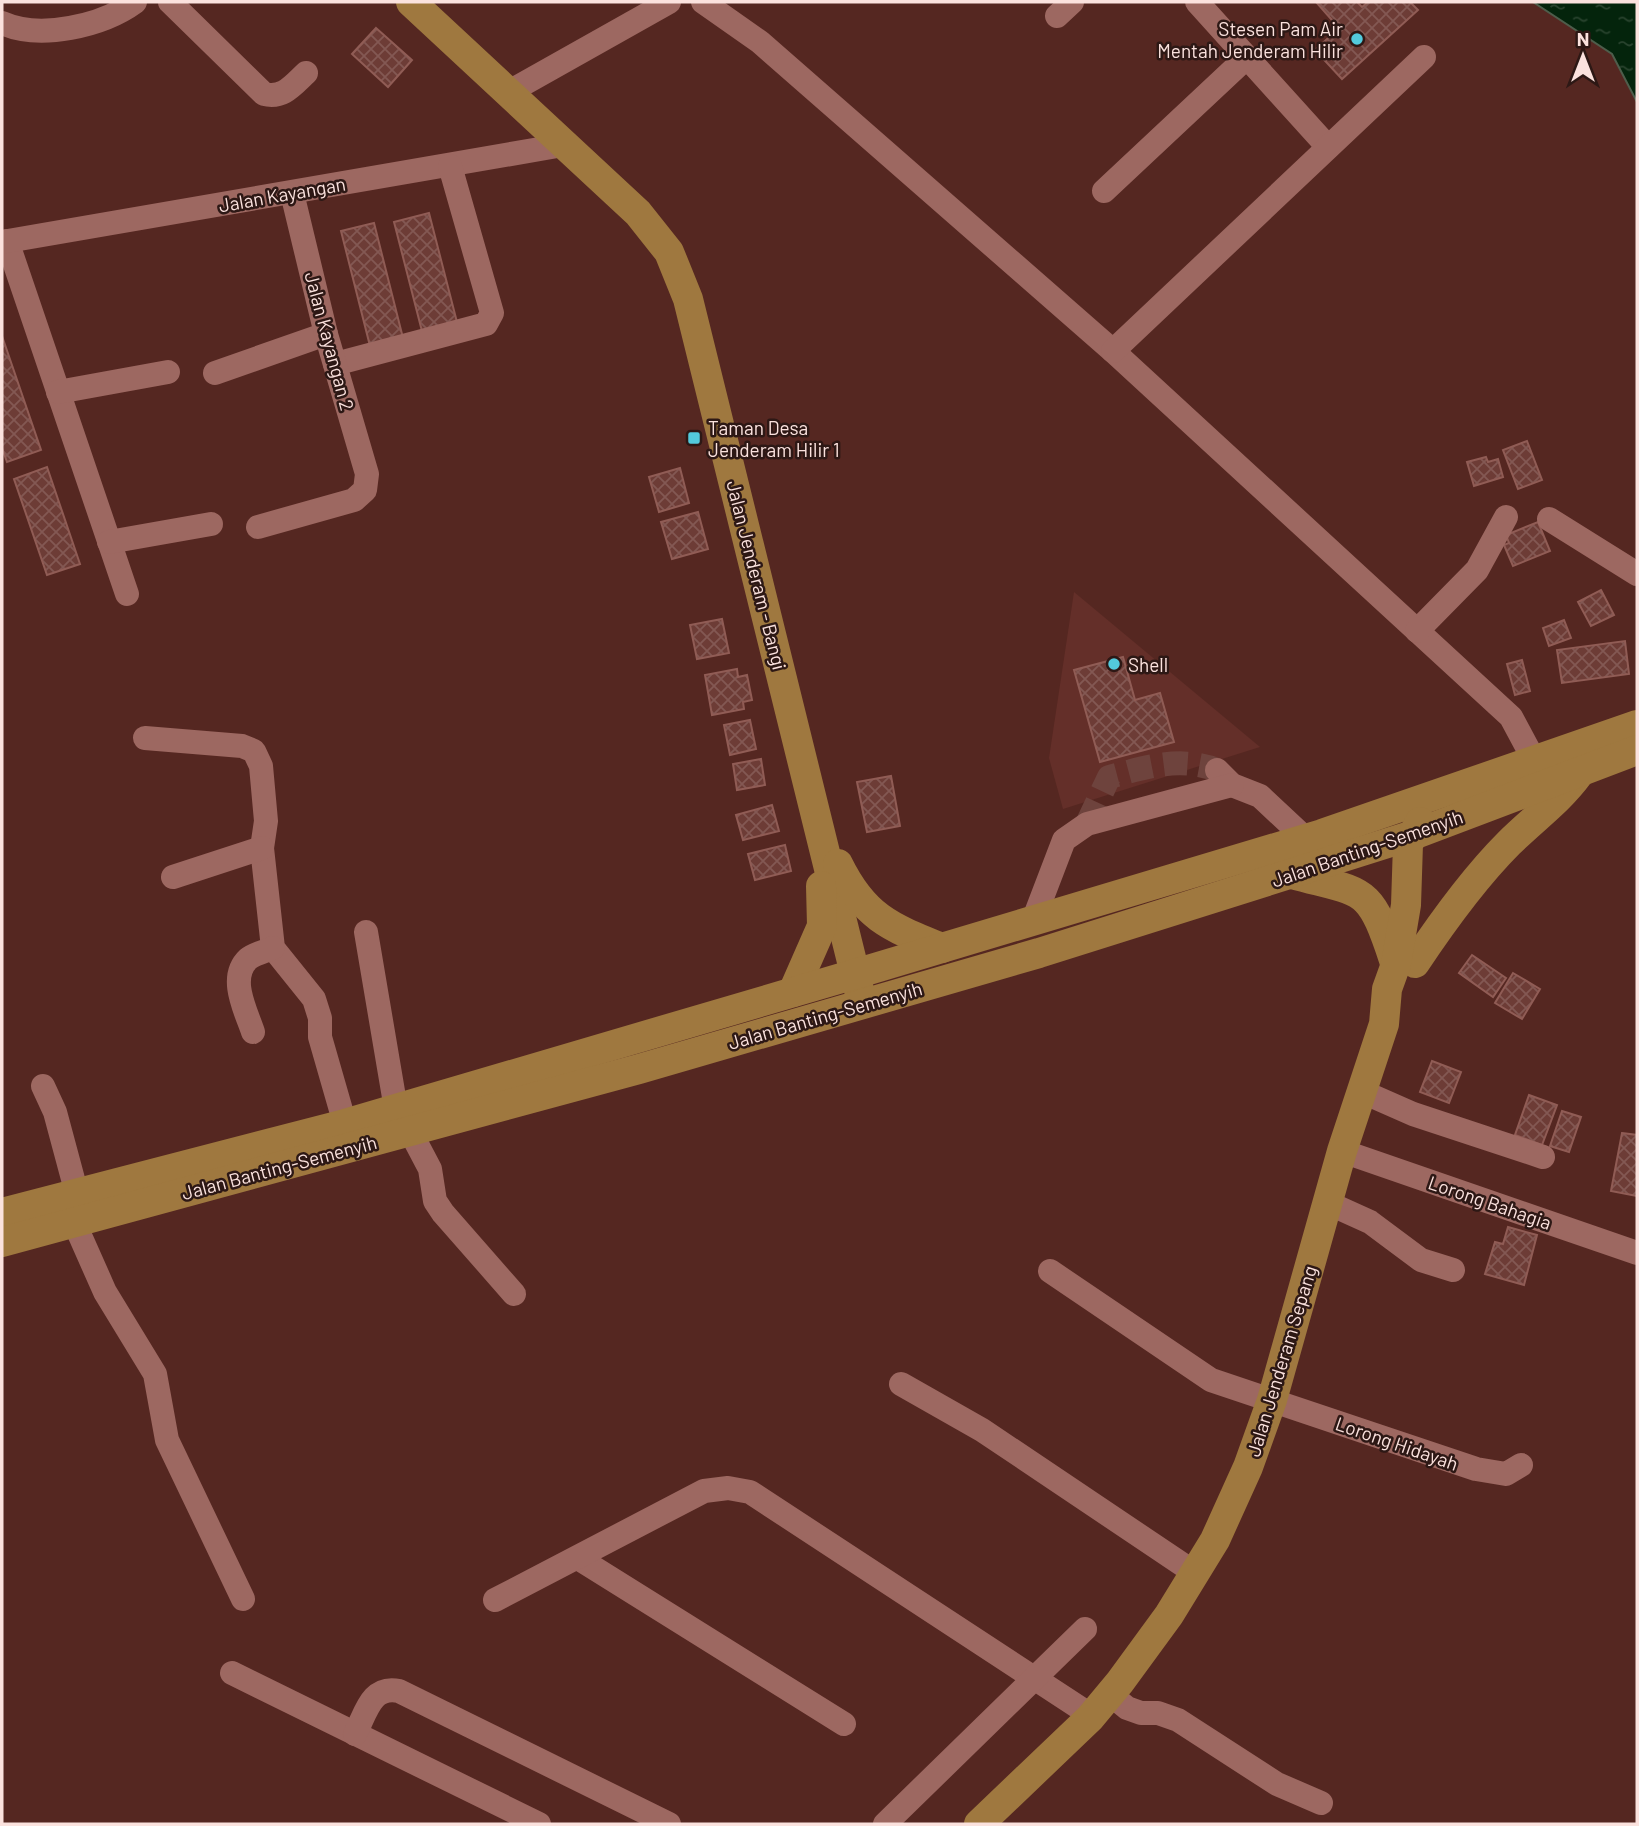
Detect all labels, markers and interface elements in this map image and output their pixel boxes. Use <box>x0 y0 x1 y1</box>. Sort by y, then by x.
place label: Stesen Pam Air Mentah Jenderam Hilir <box>1157 17 1343 62</box>
north arrow <box>1548 21 1618 91</box>
text: N <box>1577 27 1589 50</box>
marker: Stesen Pam Air Mentah Jenderam Hilir <box>1349 31 1365 47</box>
street label: Jalan Kayangan <box>217 172 347 216</box>
street label: Jalan Kayangan 2 <box>300 269 360 413</box>
place label: Taman Desa Jenderam Hilir 1 <box>708 416 840 461</box>
marker: Taman Desa Jenderam Hilir 1 <box>686 430 702 446</box>
street label: Jalan Jenderam - Bangi <box>722 478 792 672</box>
place label: Shell <box>1128 653 1168 676</box>
marker: Shell <box>1106 656 1122 672</box>
street label: Jalan Banting-Semenyih <box>1268 804 1466 892</box>
street label: Jalan Banting-Semenyih <box>725 976 925 1054</box>
street label: Jalan Banting-Semenyih <box>179 1130 379 1204</box>
street label: Lorong Bahagia <box>1425 1170 1555 1234</box>
street label: Jalan Jenderam Sepang <box>1241 1263 1321 1459</box>
street label: Lorong Hidayah <box>1333 1411 1461 1475</box>

